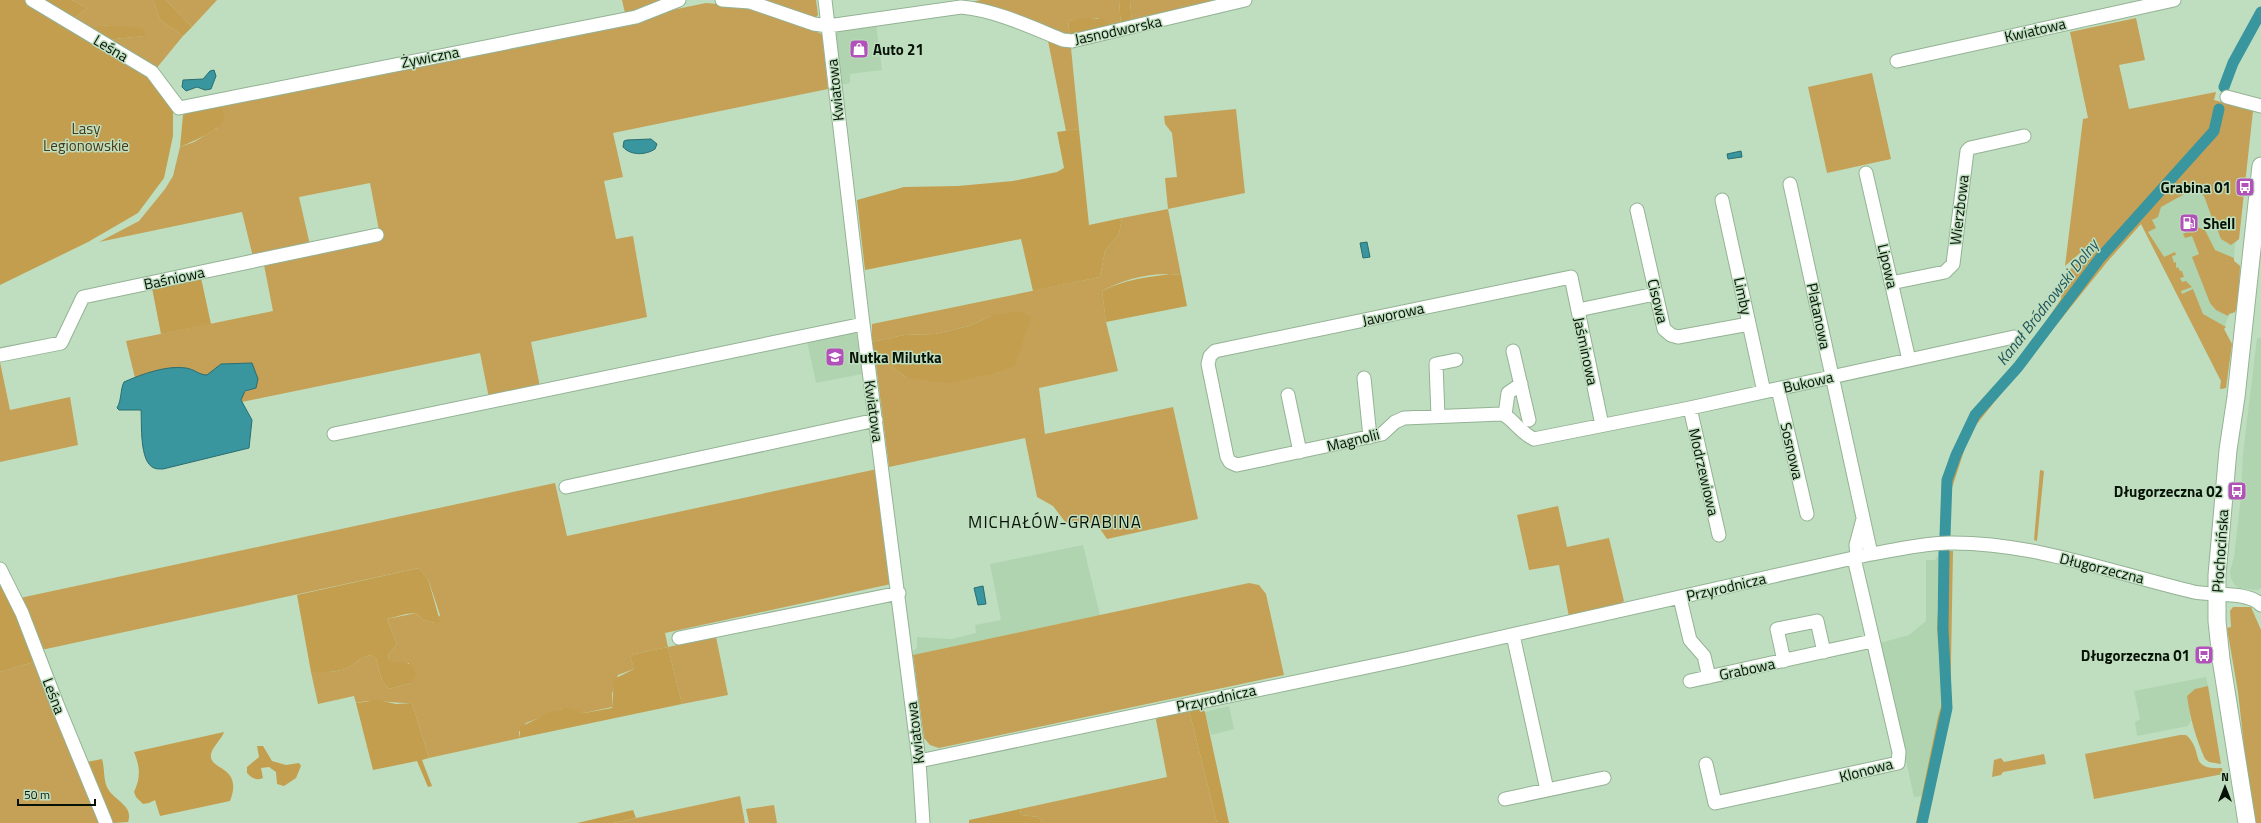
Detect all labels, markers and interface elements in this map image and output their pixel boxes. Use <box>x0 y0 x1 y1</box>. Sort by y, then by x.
street label: Jasnodworska <box>1072 9 1164 50</box>
street label: Kwiatowa <box>2002 12 2068 48</box>
street label: Leśna <box>89 29 133 68</box>
shop icon: Auto 21 <box>848 38 870 60</box>
place label: Auto 21 <box>873 38 924 61</box>
street label: Żywiczna <box>399 40 462 74</box>
street label: Kwiatowa <box>820 57 850 122</box>
park label: Lasy Legionowskie <box>43 117 129 157</box>
street label: Wierzbowa <box>1943 173 1975 247</box>
place label: Grabina 01 <box>2160 176 2231 199</box>
bus stop icon: Grabina 01 <box>2234 176 2256 198</box>
fuel station icon: Shell <box>2178 212 2200 234</box>
place label: Shell <box>2203 212 2235 235</box>
water label: Kanał Bródnowski Dolny <box>1990 233 2105 370</box>
street label: Lipowa <box>1872 241 1904 291</box>
street label: Baśniowa <box>141 260 207 296</box>
street label: Limby <box>1728 275 1758 317</box>
street label: Cisowa <box>1641 276 1675 326</box>
street label: Platanowa <box>1801 281 1837 352</box>
street label: Jaworowa <box>1360 296 1427 332</box>
street label: Jaśminowa <box>1568 315 1605 388</box>
school or university icon: Nutka Milutka <box>824 346 846 368</box>
place label: Nutka Milutka <box>849 346 942 369</box>
street label: Bukowa <box>1781 365 1836 399</box>
street label: Kwiatowa <box>858 379 890 444</box>
street label: Sosnowa <box>1774 420 1810 482</box>
street label: Magnolii <box>1324 422 1382 458</box>
street label: Modrzewiowa <box>1683 426 1725 519</box>
place label: Długorzeczna 02 <box>2114 480 2223 503</box>
bus stop icon: Długorzeczna 02 <box>2226 480 2248 502</box>
street label: Płochocińska <box>2206 508 2234 593</box>
district label: MICHAŁÓW-GRABINA <box>968 509 1142 535</box>
street label: Długorzeczna <box>2057 546 2147 590</box>
street label: Przyrodnicza <box>1684 567 1769 607</box>
place label: Długorzeczna 01 <box>2081 644 2190 667</box>
bus stop icon: Długorzeczna 01 <box>2193 644 2215 666</box>
street label: Grabowa <box>1717 652 1778 686</box>
street label: Leśna <box>37 674 72 718</box>
street label: Przyrodnicza <box>1174 678 1259 718</box>
street label: Kwiatowa <box>900 700 930 765</box>
street label: Klonowa <box>1837 752 1896 788</box>
north arrow <box>2205 767 2245 807</box>
text: N <box>2221 769 2229 785</box>
scale bar <box>18 781 95 807</box>
text: 50 m <box>24 785 50 804</box>

